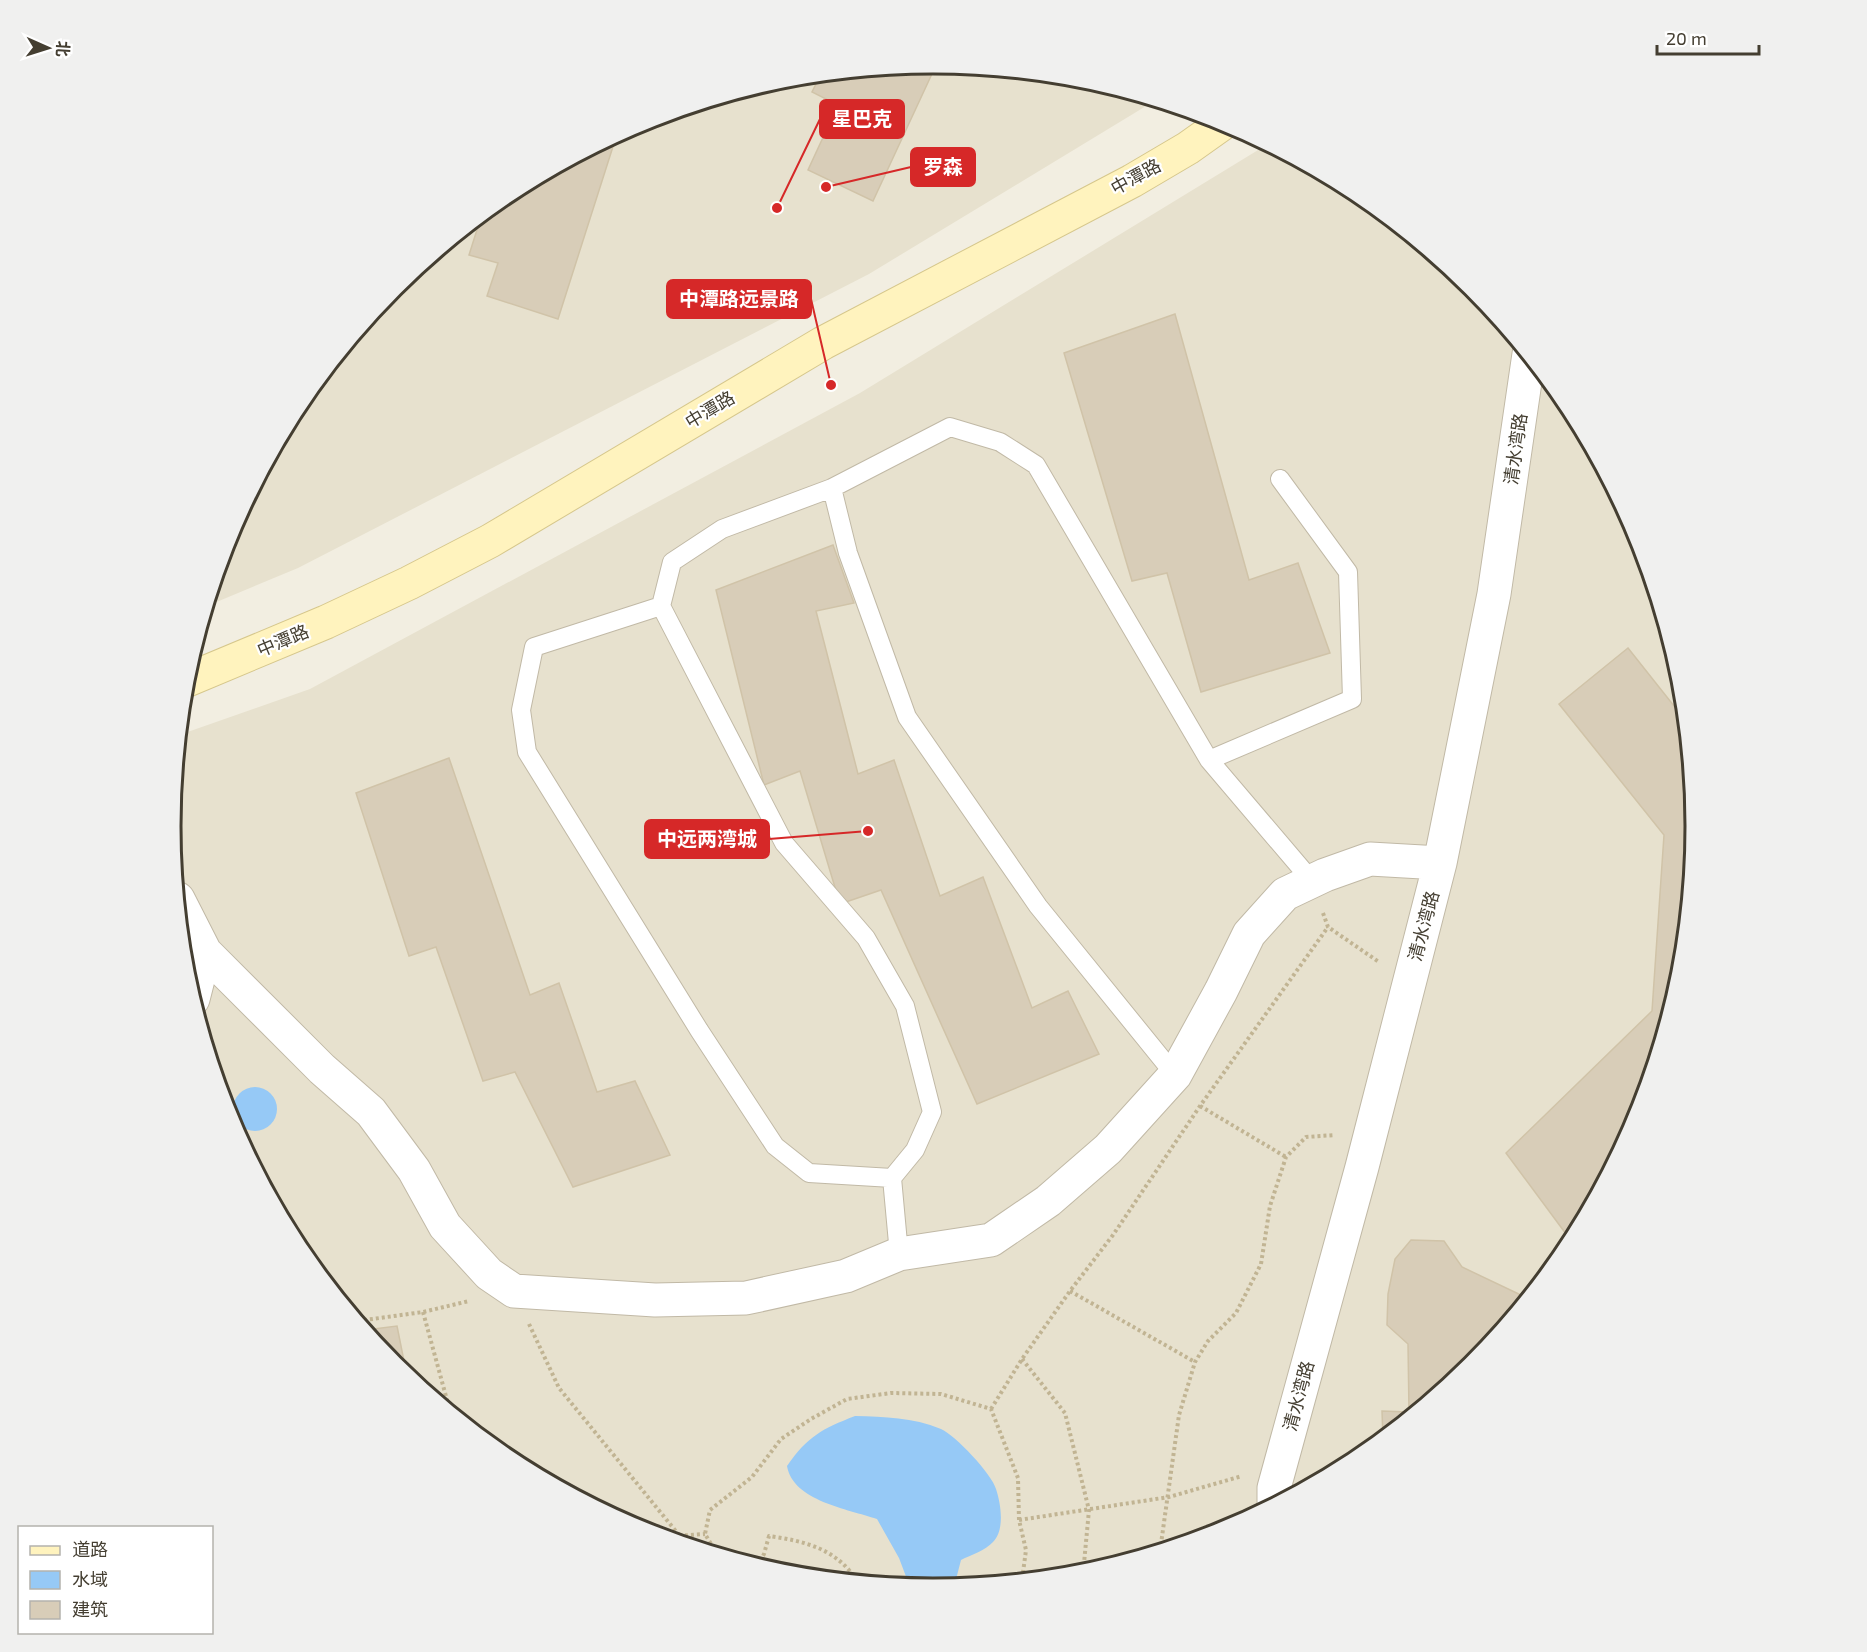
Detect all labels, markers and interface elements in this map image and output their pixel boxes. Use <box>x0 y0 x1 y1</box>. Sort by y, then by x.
north arrow <box>18 18 78 78</box>
scale bar <box>1657 18 1759 56</box>
text: 20 m <box>1666 27 1707 49</box>
text: 北 <box>54 40 73 57</box>
callout: 星巴克 <box>820 100 904 138</box>
text: 星巴克 <box>832 106 892 130</box>
callout: 罗森 <box>911 148 975 186</box>
street label: 中潭路 <box>1107 153 1164 199</box>
text: 罗森 <box>923 154 963 178</box>
callout: 中潭路远景路 <box>667 280 811 318</box>
text: 中潭路远景路 <box>679 286 799 310</box>
street label: 中潭路 <box>681 386 738 432</box>
street label: 清水湾路 <box>1499 412 1531 486</box>
street label: 中潭路 <box>253 619 312 661</box>
callout: 中远两湾城 <box>645 820 769 858</box>
text: 中远两湾城 <box>657 826 757 850</box>
street label: 清水湾路 <box>1403 888 1443 963</box>
street label: 清水湾路 <box>1278 1358 1318 1433</box>
legend <box>18 1526 213 1634</box>
text: 道路 <box>72 1538 108 1560</box>
text: 水域 <box>72 1568 108 1590</box>
text: 建筑 <box>72 1598 108 1620</box>

